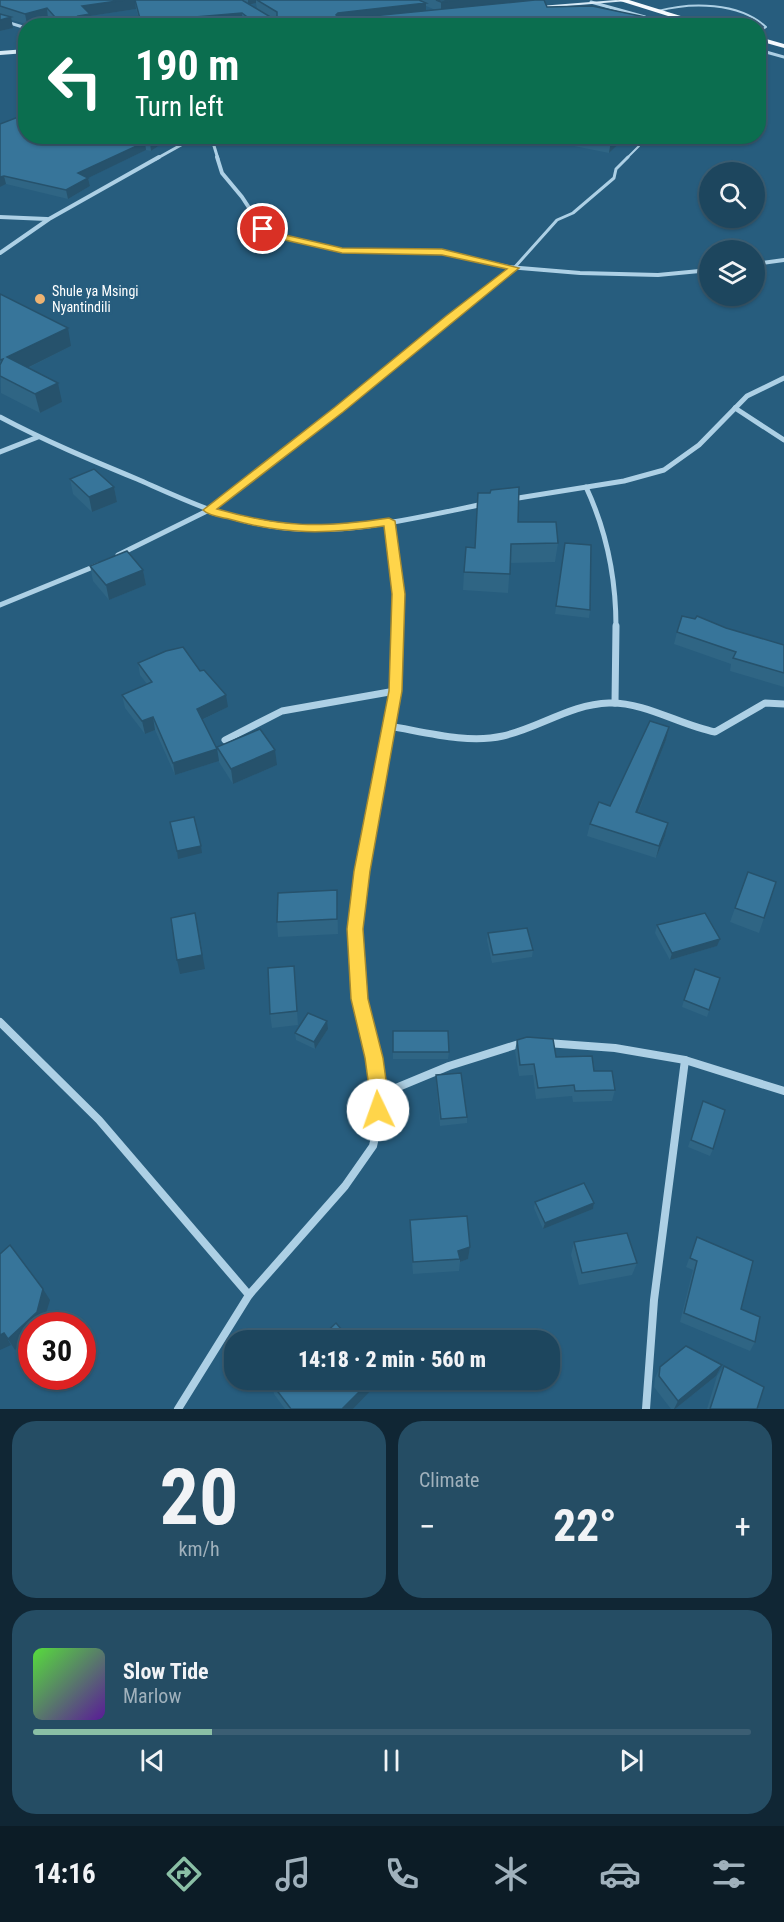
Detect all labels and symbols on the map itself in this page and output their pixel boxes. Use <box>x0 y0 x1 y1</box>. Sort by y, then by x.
pin <box>237 203 288 254</box>
place label: Shule ya Msingi Nyantindili <box>52 283 139 315</box>
marker: Shule ya Msingi Nyantindili <box>33 292 47 306</box>
position arrow <box>346 1078 410 1142</box>
speed limit sign: 30 <box>18 1312 96 1390</box>

